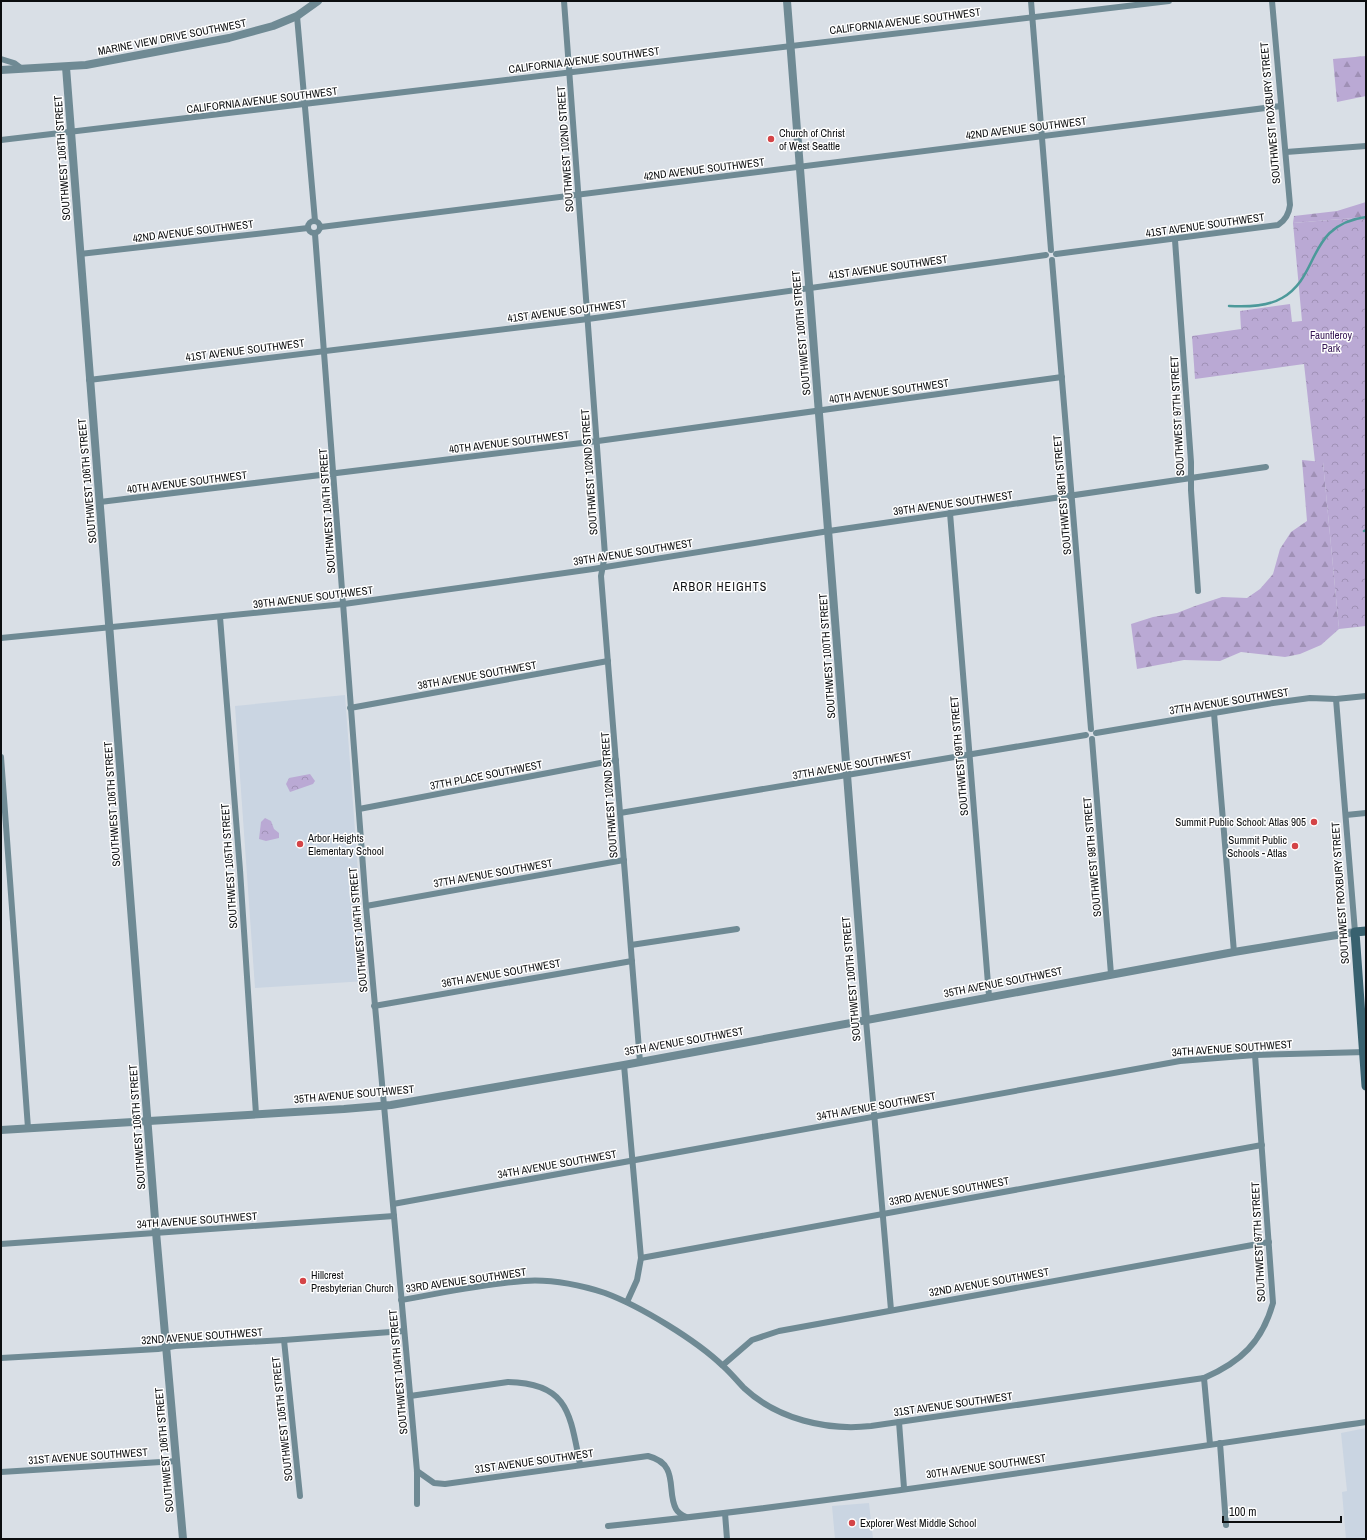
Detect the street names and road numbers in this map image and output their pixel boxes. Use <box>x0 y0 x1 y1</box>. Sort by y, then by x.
street label: CALIFORNIA AVENUE SOUTHWEST <box>829 5 982 37</box>
street label: MARINE VIEW DRIVE SOUTHWEST <box>97 16 248 58</box>
street label: SOUTHWEST ROXBURY STREET <box>1257 41 1283 185</box>
street label: CALIFORNIA AVENUE SOUTHWEST <box>508 44 661 76</box>
street label: CALIFORNIA AVENUE SOUTHWEST <box>186 84 339 116</box>
street label: SOUTHWEST 102ND STREET <box>554 85 576 212</box>
street label: SOUTHWEST 106TH STREET <box>51 95 73 221</box>
street label: 42ND AVENUE SOUTHWEST <box>965 114 1088 142</box>
street label: 42ND AVENUE SOUTHWEST <box>643 155 766 183</box>
street label: 41ST AVENUE SOUTHWEST <box>1145 210 1266 240</box>
street label: 42ND AVENUE SOUTHWEST <box>132 217 255 245</box>
street label: 41ST AVENUE SOUTHWEST <box>828 252 949 282</box>
street label: SOUTHWEST 100TH STREET <box>789 270 813 396</box>
street label: 41ST AVENUE SOUTHWEST <box>507 297 628 325</box>
street label: 41ST AVENUE SOUTHWEST <box>185 336 306 364</box>
street label: SOUTHWEST 97TH STREET <box>1167 355 1187 476</box>
street label: 40TH AVENUE SOUTHWEST <box>828 376 950 406</box>
street label: SOUTHWEST 102ND STREET <box>578 408 600 535</box>
street label: SOUTHWEST 106TH STREET <box>75 418 99 544</box>
street label: 40TH AVENUE SOUTHWEST <box>448 428 570 456</box>
street label: SOUTHWEST 98TH STREET <box>1050 434 1074 555</box>
street label: SOUTHWEST 104TH STREET <box>316 448 338 574</box>
street label: 40TH AVENUE SOUTHWEST <box>126 468 248 496</box>
street label: 39TH AVENUE SOUTHWEST <box>892 488 1014 518</box>
street label: 39TH AVENUE SOUTHWEST <box>572 536 694 568</box>
street label: 39TH AVENUE SOUTHWEST <box>252 583 374 611</box>
street label: SOUTHWEST 100TH STREET <box>816 593 838 719</box>
street label: 38TH AVENUE SOUTHWEST <box>416 658 538 692</box>
street label: 37TH AVENUE SOUTHWEST <box>1168 685 1290 717</box>
street label: SOUTHWEST 99TH STREET <box>947 695 971 816</box>
street label: SOUTHWEST 102ND STREET <box>598 731 620 858</box>
street label: SOUTHWEST 106TH STREET <box>101 741 123 867</box>
street label: 37TH AVENUE SOUTHWEST <box>791 748 913 782</box>
street label: 37TH PLACE SOUTHWEST <box>429 757 544 793</box>
street label: SOUTHWEST 98TH STREET <box>1080 796 1104 917</box>
street label: SOUTHWEST 105TH STREET <box>218 803 240 929</box>
street label: SOUTHWEST ROXBURY STREET <box>1328 821 1352 965</box>
street label: 37TH AVENUE SOUTHWEST <box>432 856 554 890</box>
street label: SOUTHWEST 104TH STREET <box>346 867 370 993</box>
street label: SOUTHWEST 100TH STREET <box>839 916 863 1042</box>
street label: 36TH AVENUE SOUTHWEST <box>440 956 562 990</box>
street label: 35TH AVENUE SOUTHWEST <box>942 964 1064 1000</box>
street label: 35TH AVENUE SOUTHWEST <box>623 1024 745 1058</box>
street label: 34TH AVENUE SOUTHWEST <box>1171 1037 1293 1059</box>
street label: SOUTHWEST 106TH STREET <box>126 1064 148 1190</box>
street label: 35TH AVENUE SOUTHWEST <box>293 1082 415 1106</box>
street label: 34TH AVENUE SOUTHWEST <box>815 1089 937 1123</box>
street label: 34TH AVENUE SOUTHWEST <box>496 1147 618 1181</box>
street label: 33RD AVENUE SOUTHWEST <box>888 1173 1011 1208</box>
street label: SOUTHWEST 97TH STREET <box>1248 1181 1268 1302</box>
street label: 34TH AVENUE SOUTHWEST <box>136 1209 258 1231</box>
street label: 32ND AVENUE SOUTHWEST <box>928 1264 1051 1299</box>
street label: 33RD AVENUE SOUTHWEST <box>405 1265 528 1295</box>
street label: SOUTHWEST 104TH STREET <box>386 1309 410 1435</box>
street label: 32ND AVENUE SOUTHWEST <box>141 1325 264 1347</box>
street label: SOUTHWEST 105TH STREET <box>268 1356 296 1482</box>
street label: SOUTHWEST 106TH STREET <box>152 1387 176 1513</box>
street label: 31ST AVENUE SOUTHWEST <box>893 1389 1014 1419</box>
street label: 31ST AVENUE SOUTHWEST <box>28 1445 149 1467</box>
street label: 31ST AVENUE SOUTHWEST <box>474 1446 595 1476</box>
street label: 30TH AVENUE SOUTHWEST <box>925 1451 1047 1481</box>

